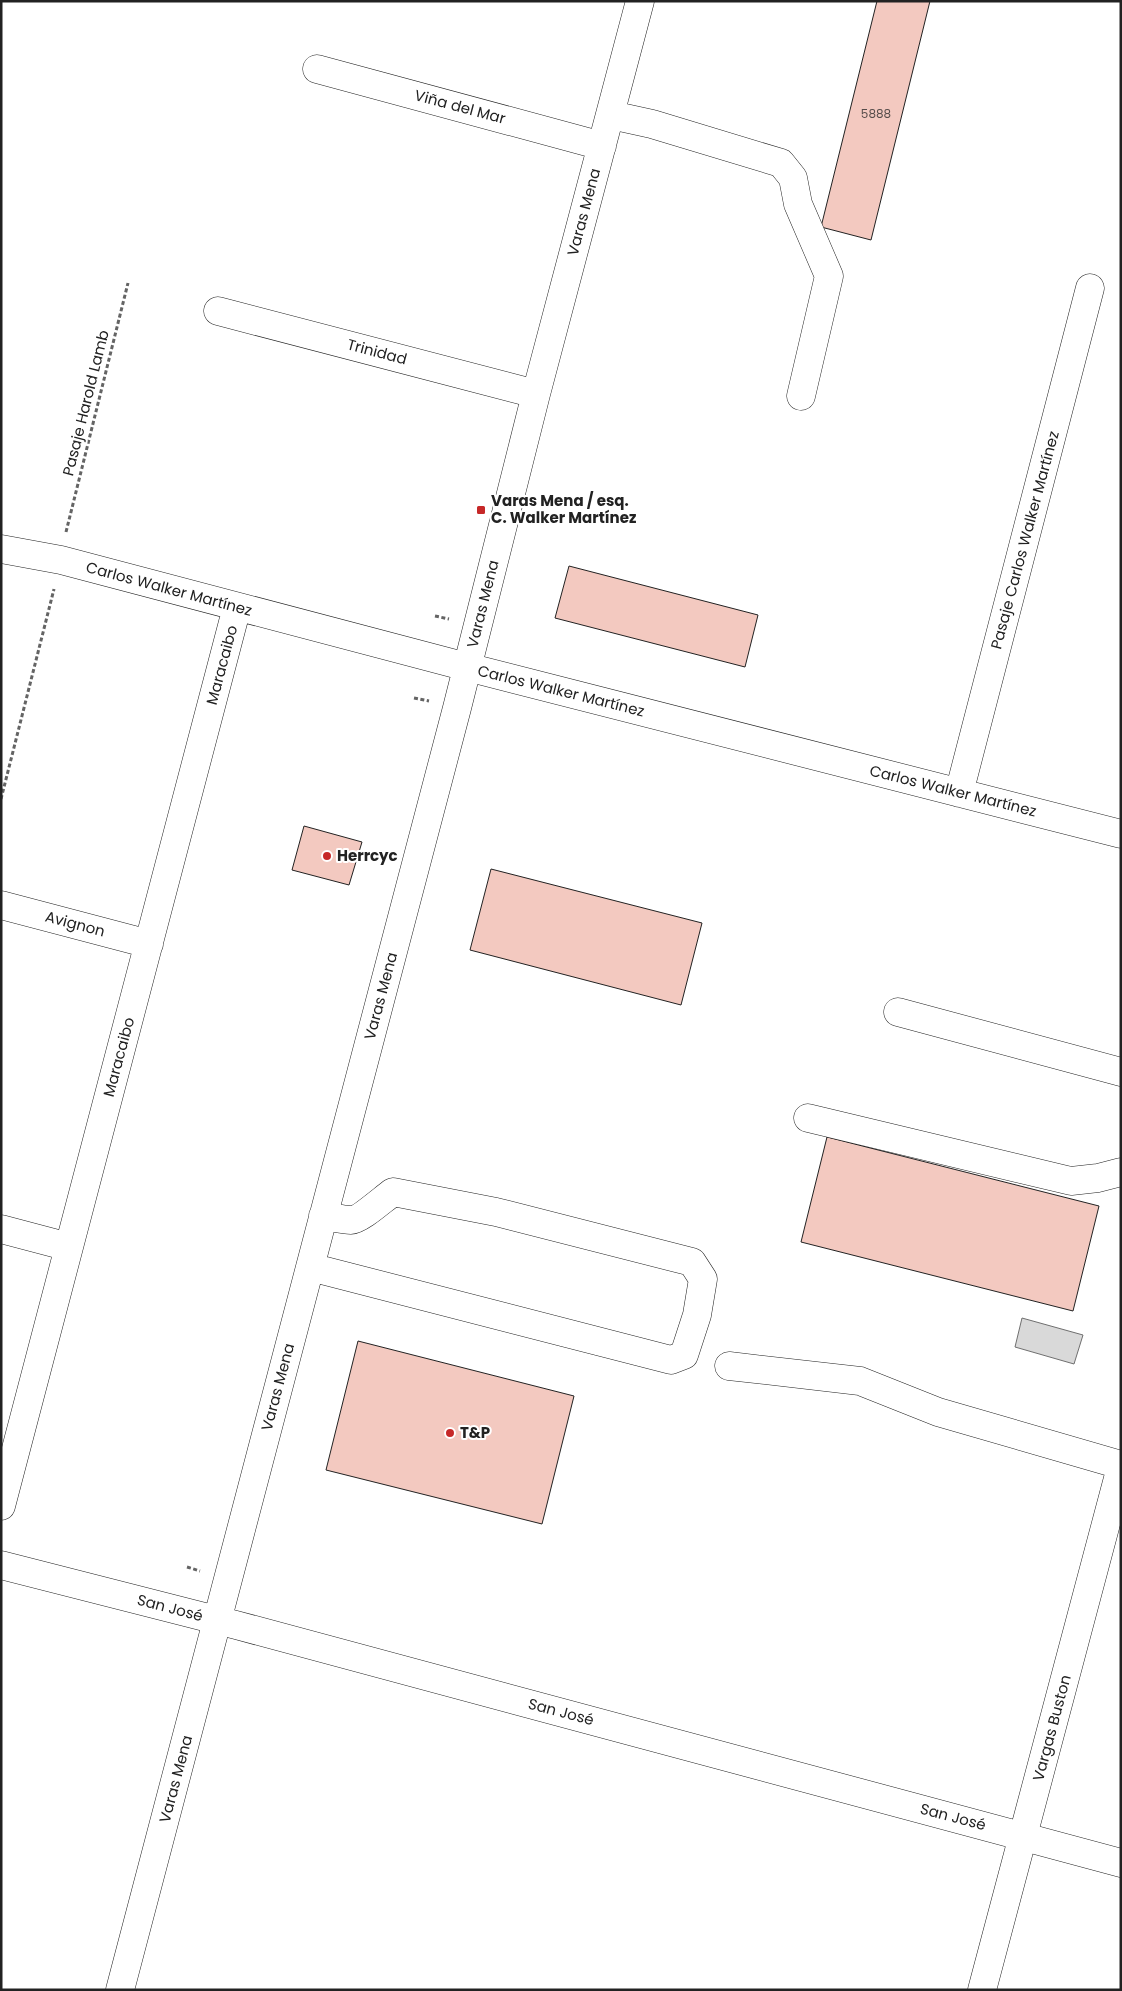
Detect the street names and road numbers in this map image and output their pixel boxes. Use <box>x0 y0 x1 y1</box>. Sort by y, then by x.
street label: Viña del Mar <box>412 84 508 129</box>
street label: Varas Mena <box>562 166 605 258</box>
street label: Pasaje Harold Lamb <box>57 328 114 478</box>
street label: Trinidad <box>345 333 409 370</box>
street label: Pasaje Carlos Walker Martínez <box>985 428 1064 651</box>
street label: Carlos Walker Martínez <box>84 556 255 621</box>
street label: Varas Mena <box>461 558 504 650</box>
street label: Maracaibo <box>201 623 242 707</box>
street label: Carlos Walker Martínez <box>476 660 647 721</box>
street label: Carlos Walker Martínez <box>868 760 1039 821</box>
street label: Avignon <box>43 905 107 942</box>
street label: Varas Mena <box>359 950 402 1042</box>
street label: Maracaibo <box>98 1015 139 1099</box>
street label: Varas Mena <box>256 1341 299 1433</box>
street label: San José <box>135 1589 205 1626</box>
street label: Vargas Buston <box>1027 1672 1076 1783</box>
street label: San José <box>526 1693 596 1730</box>
street label: Varas Mena <box>154 1733 197 1825</box>
street label: San José <box>918 1798 988 1835</box>

